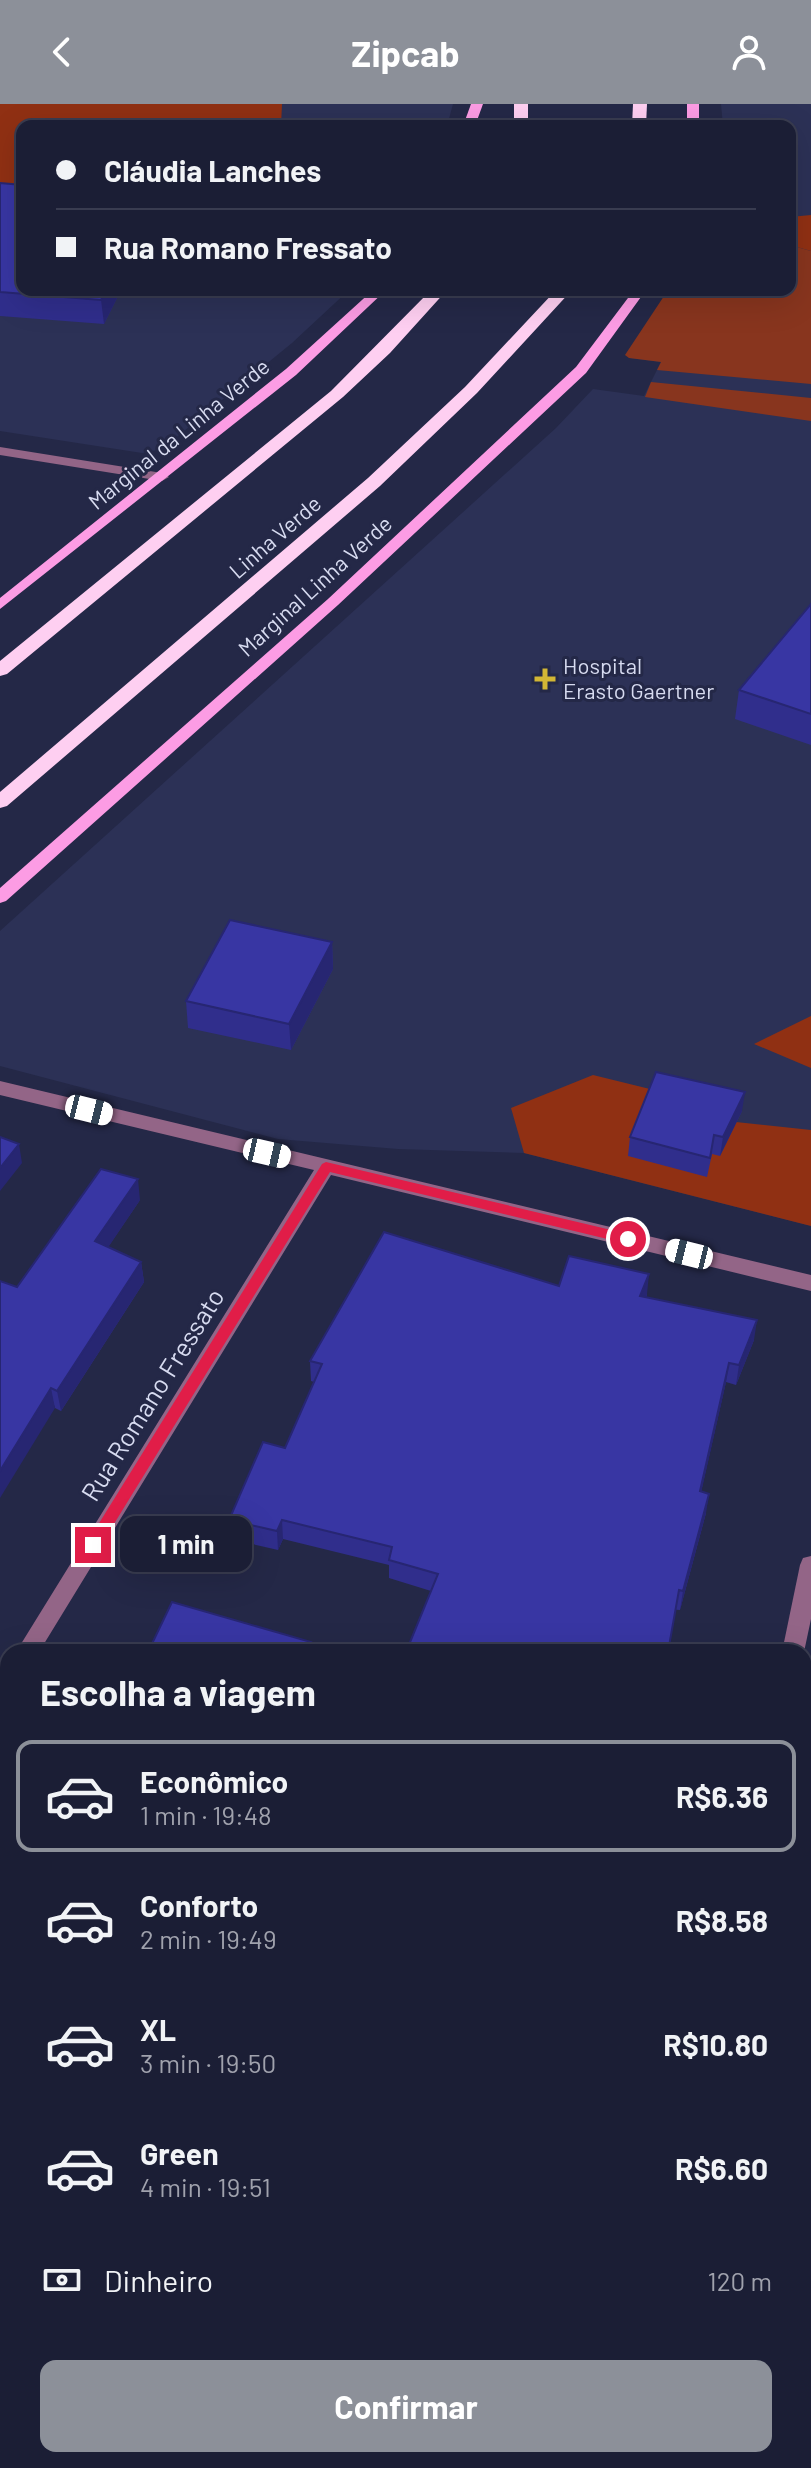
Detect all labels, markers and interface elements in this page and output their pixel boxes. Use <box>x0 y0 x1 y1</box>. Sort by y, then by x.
icon: back <box>40 30 84 74</box>
icon: person <box>727 30 771 74</box>
text: Zipcab <box>351 31 460 74</box>
text: Cláudia Lanches <box>104 152 321 188</box>
text: Rua Romano Fressato <box>104 229 392 265</box>
street label: Marginal da Linha Verde <box>83 352 274 514</box>
street label: Linha Verde <box>223 489 325 583</box>
street label: Marginal Linha Verde <box>232 510 396 661</box>
place label: Hospital Erasto Gaertner <box>563 652 714 703</box>
marker: Hospital Erasto Gaertner <box>534 668 556 690</box>
car <box>63 1093 115 1127</box>
car <box>241 1136 293 1170</box>
route start <box>610 1221 646 1257</box>
car <box>663 1237 715 1271</box>
street label: Rua Romano Fressato <box>74 1282 230 1506</box>
callout: 1 min <box>121 1517 253 1573</box>
route end <box>75 1527 111 1563</box>
text: 1 min <box>158 1528 214 1559</box>
text: Escolha a viagem <box>40 1670 316 1713</box>
icon: car <box>44 1760 116 1832</box>
text: Econômico <box>140 1763 288 1799</box>
text: R$6.36 <box>676 1778 768 1814</box>
text: 1 min · 19:48 <box>140 1799 272 1830</box>
icon: car <box>44 1884 116 1956</box>
text: Conforto <box>140 1887 258 1923</box>
text: R$8.58 <box>676 1902 768 1938</box>
text: 2 min · 19:49 <box>140 1923 276 1954</box>
icon: car <box>44 2008 116 2080</box>
text: XL <box>140 2011 176 2047</box>
text: R$10.80 <box>663 2026 768 2062</box>
text: 3 min · 19:50 <box>140 2047 276 2078</box>
icon: car <box>44 2132 116 2204</box>
text: Green <box>140 2135 219 2171</box>
text: R$6.60 <box>675 2150 768 2186</box>
text: 4 min · 19:51 <box>140 2171 271 2202</box>
icon: cash <box>40 2258 84 2302</box>
text: Dinheiro <box>104 2262 213 2298</box>
text: 120 m <box>708 2265 772 2296</box>
button: Confirmar <box>40 2360 772 2452</box>

